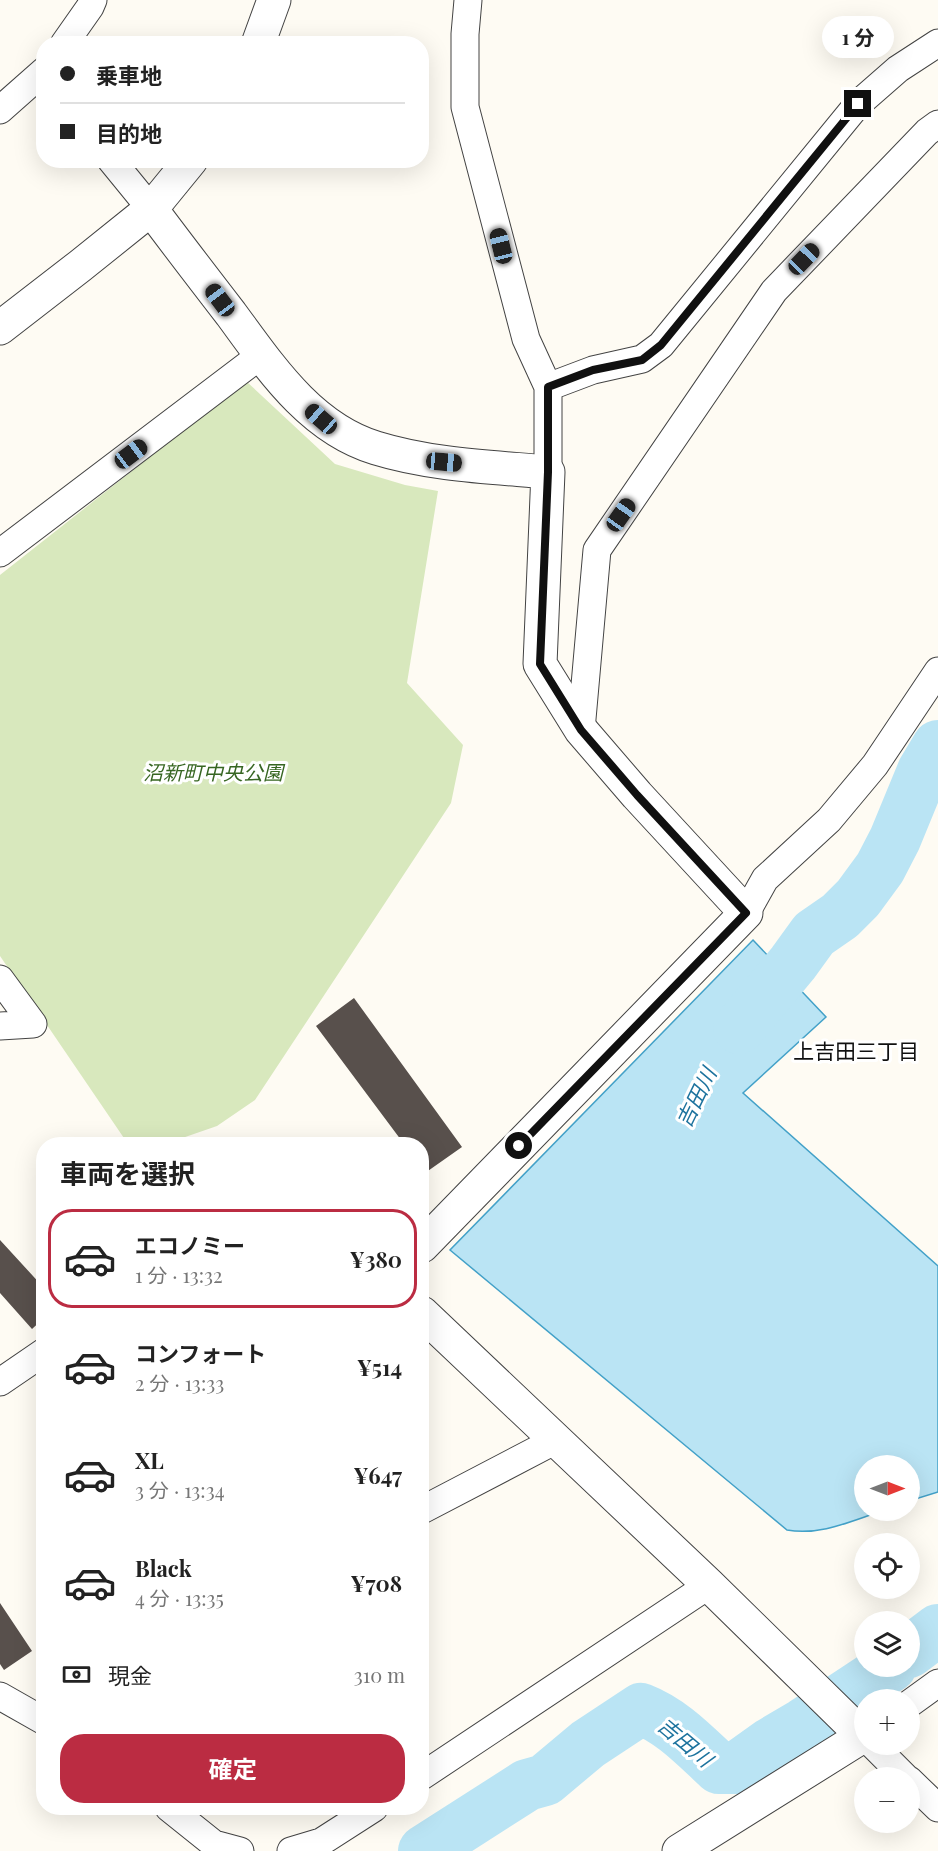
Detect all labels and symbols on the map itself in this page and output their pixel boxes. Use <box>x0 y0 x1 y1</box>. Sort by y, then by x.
callout: 1 分 <box>822 17 894 59</box>
route end <box>844 90 871 117</box>
car <box>488 226 514 266</box>
car <box>785 240 823 278</box>
car <box>202 280 238 320</box>
car <box>302 400 340 438</box>
car <box>111 436 151 472</box>
car <box>425 451 463 473</box>
car <box>603 495 639 535</box>
park label: 沼新町中央公園 <box>143 758 286 785</box>
district label: 上吉田三丁目 <box>793 1036 919 1064</box>
water label: 吉田川 <box>669 1061 722 1131</box>
route start <box>505 1132 532 1159</box>
north arrow <box>854 1455 920 1521</box>
water label: 吉田川 <box>653 1710 721 1773</box>

